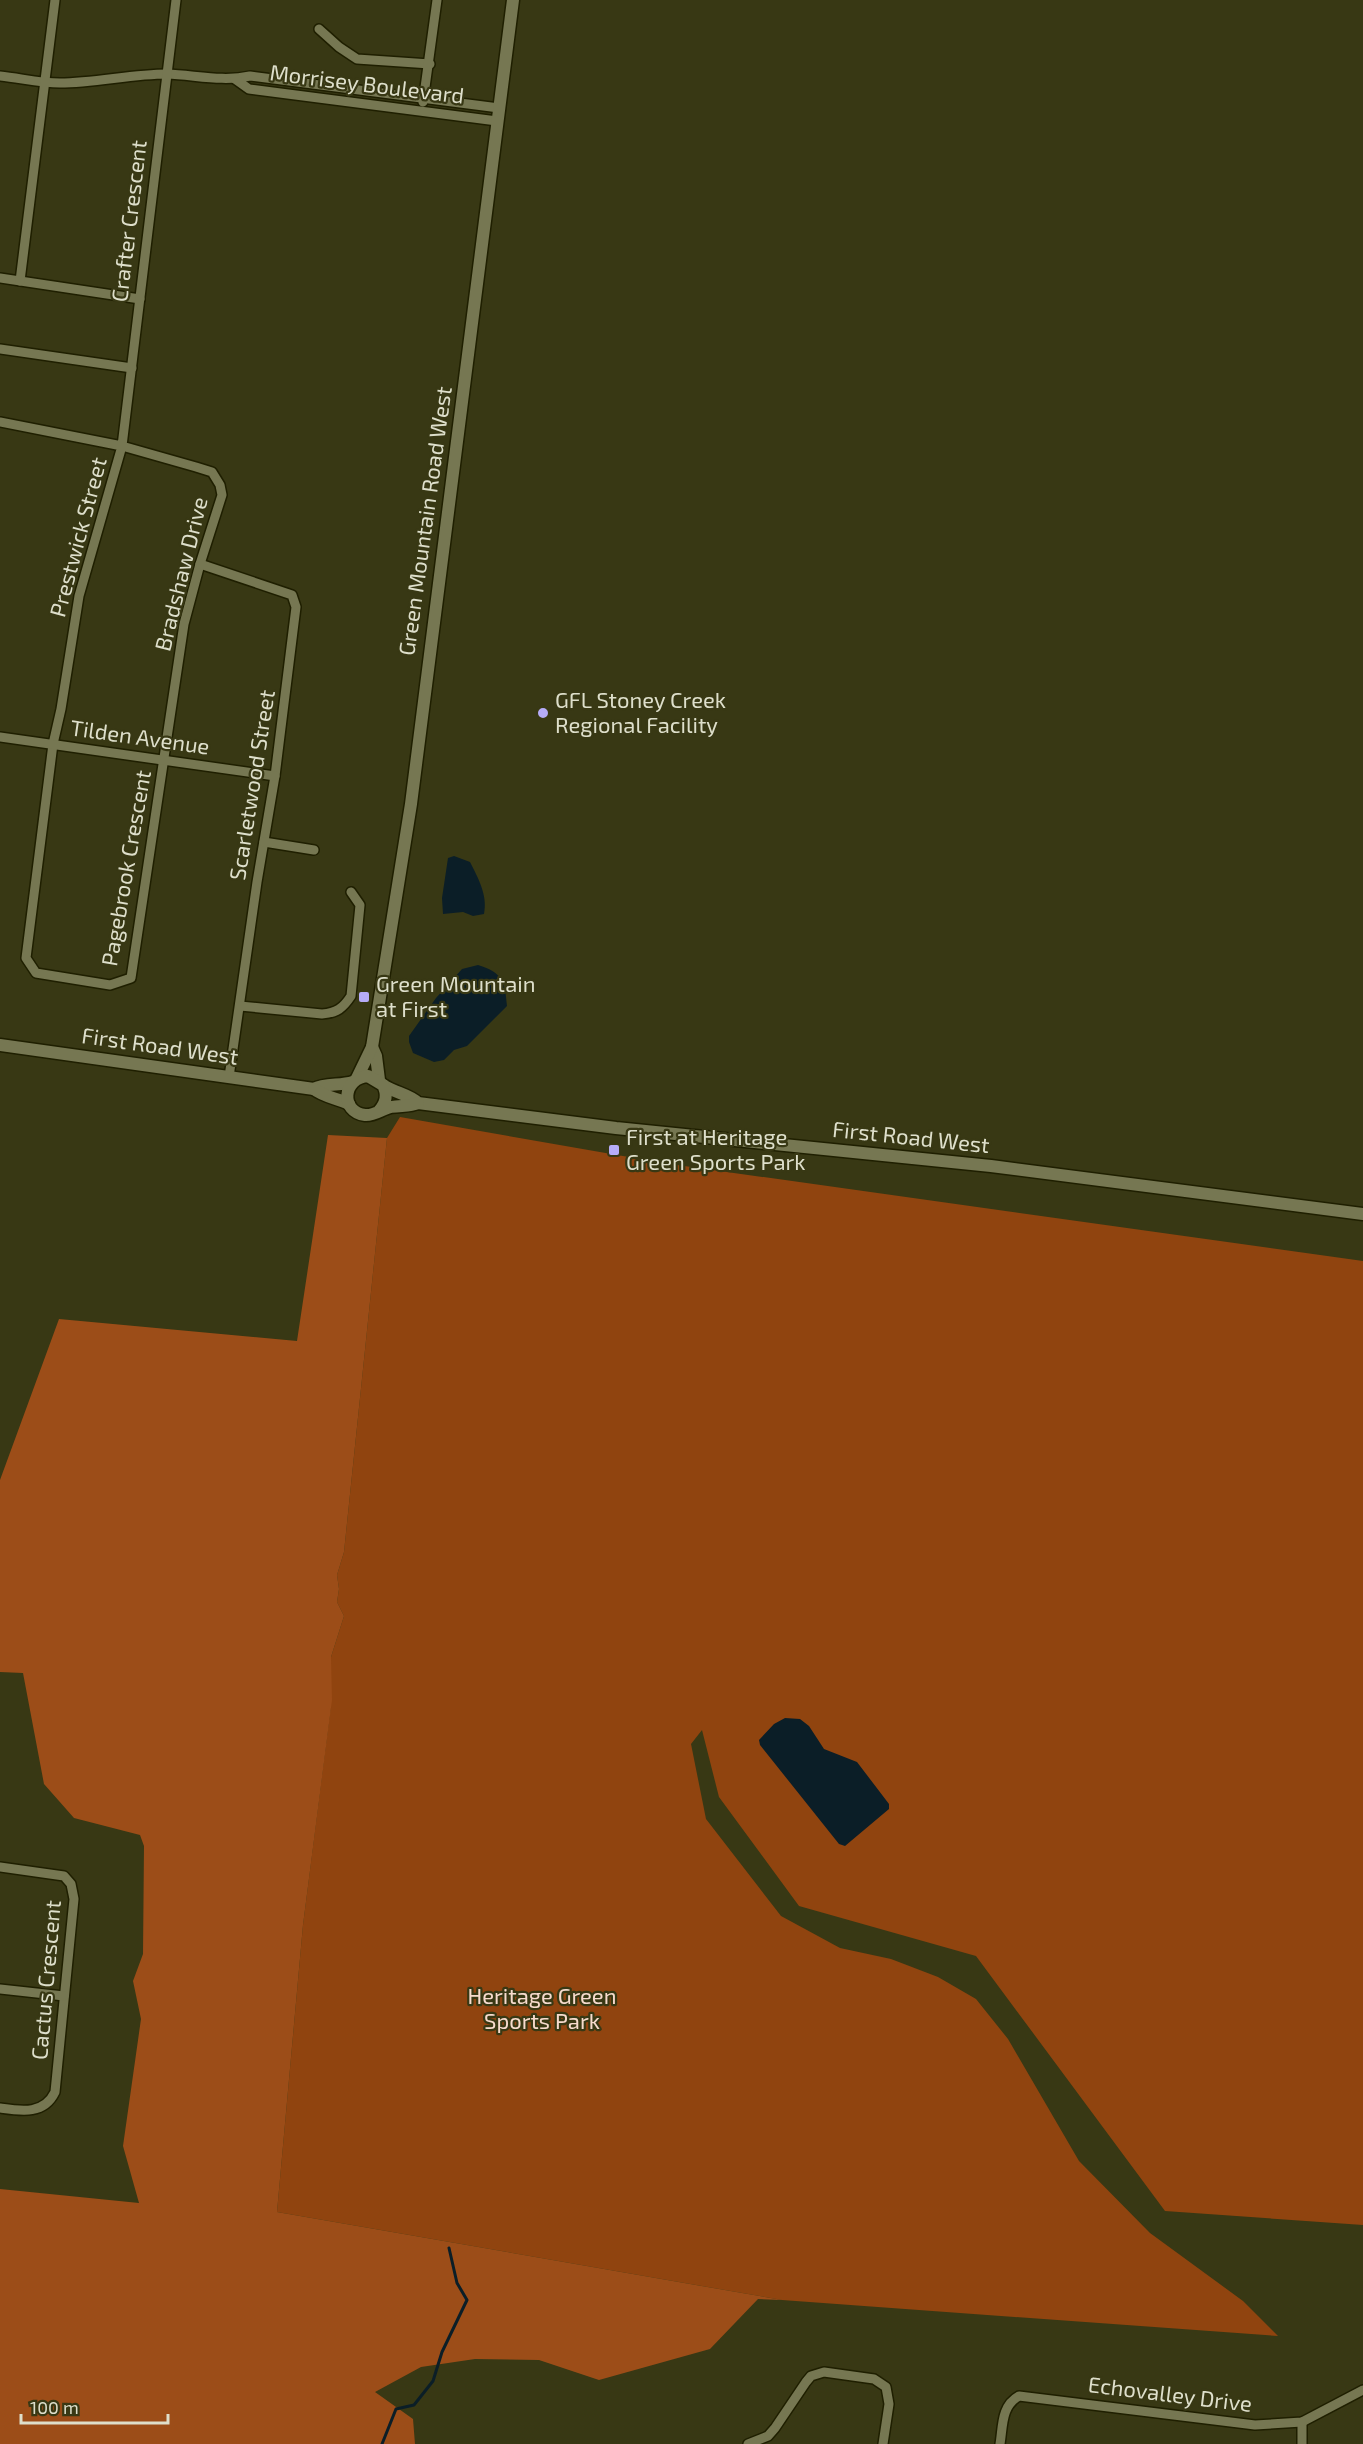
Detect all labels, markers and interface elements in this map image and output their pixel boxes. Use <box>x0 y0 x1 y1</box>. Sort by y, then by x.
street label: Morrisey Boulevard <box>268 58 466 108</box>
street label: Crafter Crescent <box>105 138 151 303</box>
street label: Green Mountain Road West <box>392 385 456 657</box>
street label: Prestwick Street <box>43 454 111 619</box>
street label: Bradshaw Drive <box>148 494 212 654</box>
place label: GFL Stoney Creek Regional Facility <box>555 686 726 737</box>
street label: Scarletwood Street <box>223 688 279 882</box>
marker: GFL Stoney Creek Regional Facility <box>536 706 550 720</box>
street label: Tilden Avenue <box>69 713 211 759</box>
street label: Pagebrook Crescent <box>95 768 155 968</box>
place label: Green Mountain at First <box>376 970 535 1021</box>
marker: Green Mountain at First <box>357 990 371 1004</box>
street label: First Road West <box>80 1021 240 1069</box>
street label: First Road West <box>831 1115 991 1157</box>
place label: First at Heritage Green Sports Park <box>626 1123 806 1174</box>
marker: First at Heritage Green Sports Park <box>607 1143 621 1157</box>
street label: Cactus Crescent <box>25 1899 65 2061</box>
park label: Heritage Green Sports Park <box>468 1982 616 2033</box>
street label: Echovalley Drive <box>1087 2370 1254 2416</box>
scale bar <box>21 2387 168 2425</box>
text: 100 m <box>30 2396 79 2418</box>

